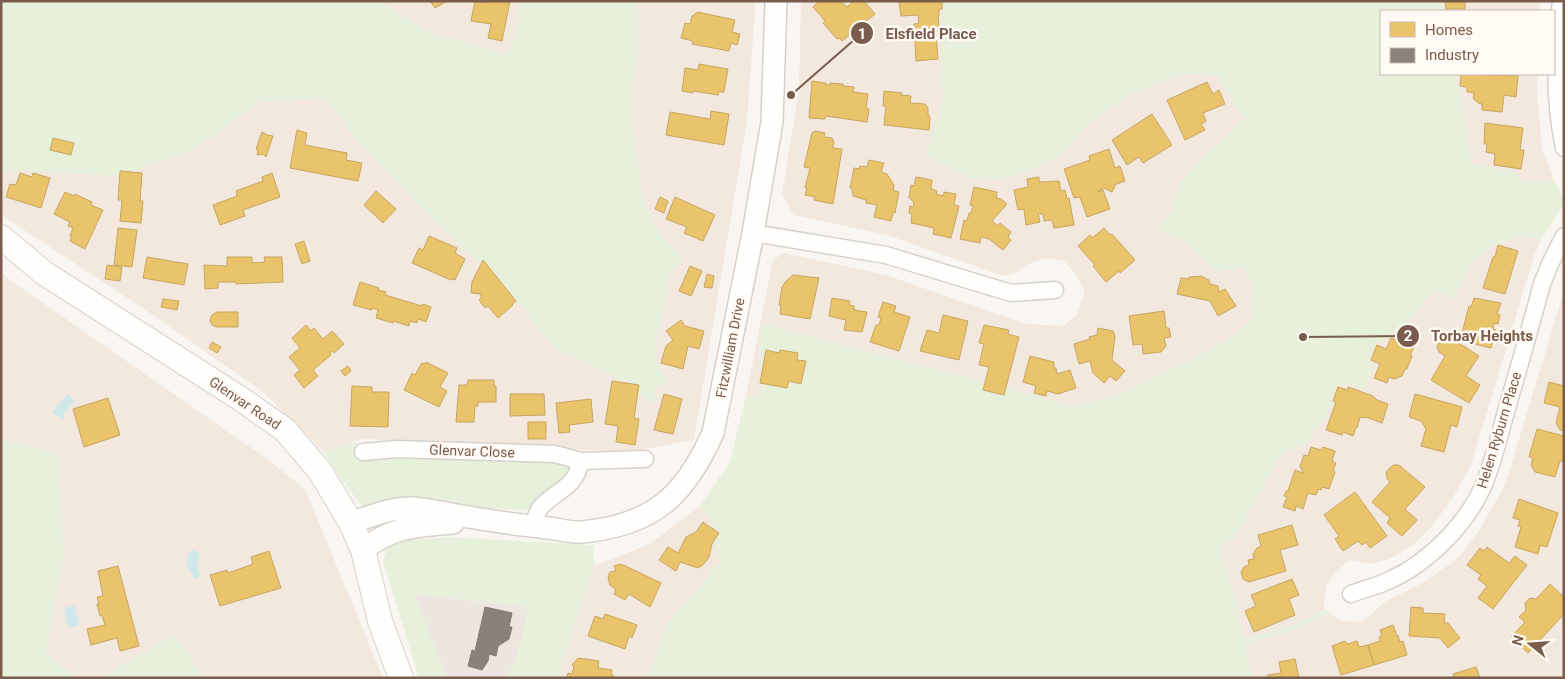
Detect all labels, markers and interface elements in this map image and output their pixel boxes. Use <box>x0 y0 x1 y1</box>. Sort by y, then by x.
legend <box>1380 10 1555 75</box>
callout: Elsfield Place <box>850 18 986 48</box>
text: Homes <box>1425 21 1473 39</box>
text: 1 <box>858 25 866 43</box>
text: Elsfield Place <box>885 25 977 43</box>
text: Industry <box>1425 46 1479 64</box>
street label: Fitzwilliam Drive <box>712 297 748 399</box>
callout: Torbay Heights <box>1396 321 1543 351</box>
text: 2 <box>1404 327 1413 345</box>
text: Torbay Heights <box>1431 327 1533 345</box>
street label: Helen Ryburn Place <box>1474 370 1524 490</box>
street label: Glenvar Road <box>206 373 284 433</box>
street label: Glenvar Close <box>429 442 515 460</box>
north arrow <box>1505 619 1555 669</box>
text: N <box>1508 633 1527 647</box>

